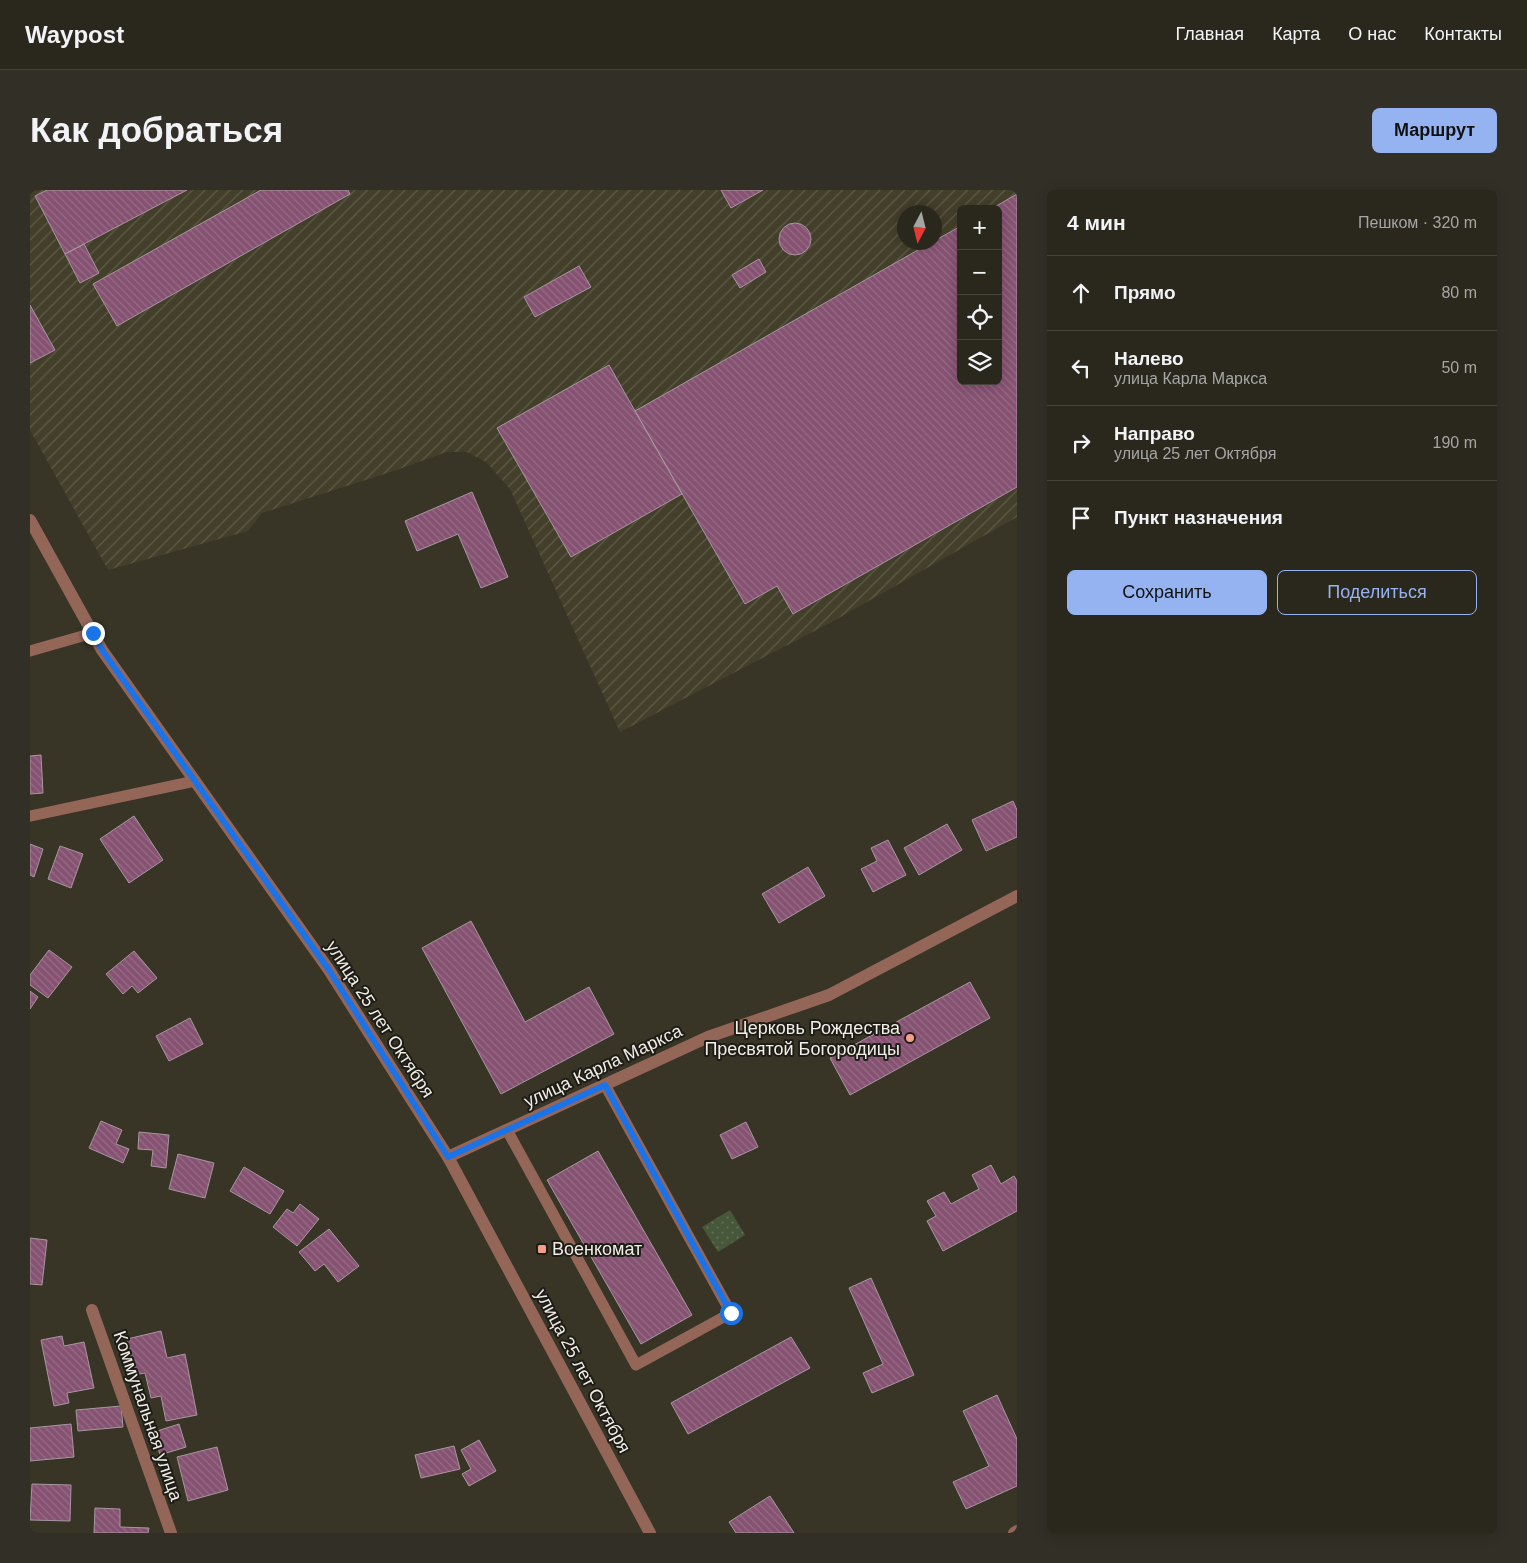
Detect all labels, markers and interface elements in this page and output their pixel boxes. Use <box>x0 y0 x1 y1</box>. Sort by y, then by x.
text: Waypost <box>25 21 124 48</box>
text: Главная <box>1176 24 1244 44</box>
text: Карта <box>1272 24 1320 44</box>
text: О нас <box>1348 24 1396 44</box>
text: Контакты <box>1424 24 1502 44</box>
button: Маршрут <box>1372 108 1497 153</box>
text: Как добраться <box>30 110 283 149</box>
north arrow <box>897 205 942 250</box>
map controls <box>957 205 1002 385</box>
button: + <box>957 205 1002 250</box>
text: 4 мин <box>1067 211 1126 234</box>
text: Пешком · 320 m <box>1358 214 1477 231</box>
button: − <box>957 250 1002 295</box>
icon: ahead <box>1067 279 1095 307</box>
text: Прямо <box>1114 282 1176 303</box>
text: 80 m <box>1441 284 1477 301</box>
button: locate <box>957 295 1002 340</box>
button: layers <box>957 340 1002 385</box>
text: Налево <box>1114 348 1184 369</box>
icon: left <box>1067 354 1095 382</box>
text: 50 m <box>1441 359 1477 376</box>
text: улица Карла Маркса <box>1114 370 1267 387</box>
text: Направо <box>1114 423 1195 444</box>
icon: right <box>1067 429 1095 457</box>
text: 190 m <box>1433 434 1477 451</box>
text: улица 25 лет Октября <box>1114 445 1276 462</box>
icon: arrive <box>1067 504 1095 532</box>
text: Пункт назначения <box>1114 507 1283 528</box>
button: Сохранить <box>1067 570 1267 615</box>
button: Поделиться <box>1277 570 1477 615</box>
route end <box>82 622 105 645</box>
street label: улица 25 лет Октября <box>322 937 438 1101</box>
place label: Церковь Рождества Пресвятой Богородицы <box>704 1018 901 1059</box>
street label: улица Карла Маркса <box>521 1020 686 1111</box>
marker: Церковь Рождества Пресвятой Богородицы <box>904 1032 916 1044</box>
place label: Военкомат <box>552 1239 642 1259</box>
marker: Военкомат <box>536 1243 548 1255</box>
street label: улица 25 лет Октября <box>531 1286 635 1456</box>
route start <box>720 1302 743 1325</box>
street label: Коммунальная улица <box>109 1328 187 1505</box>

